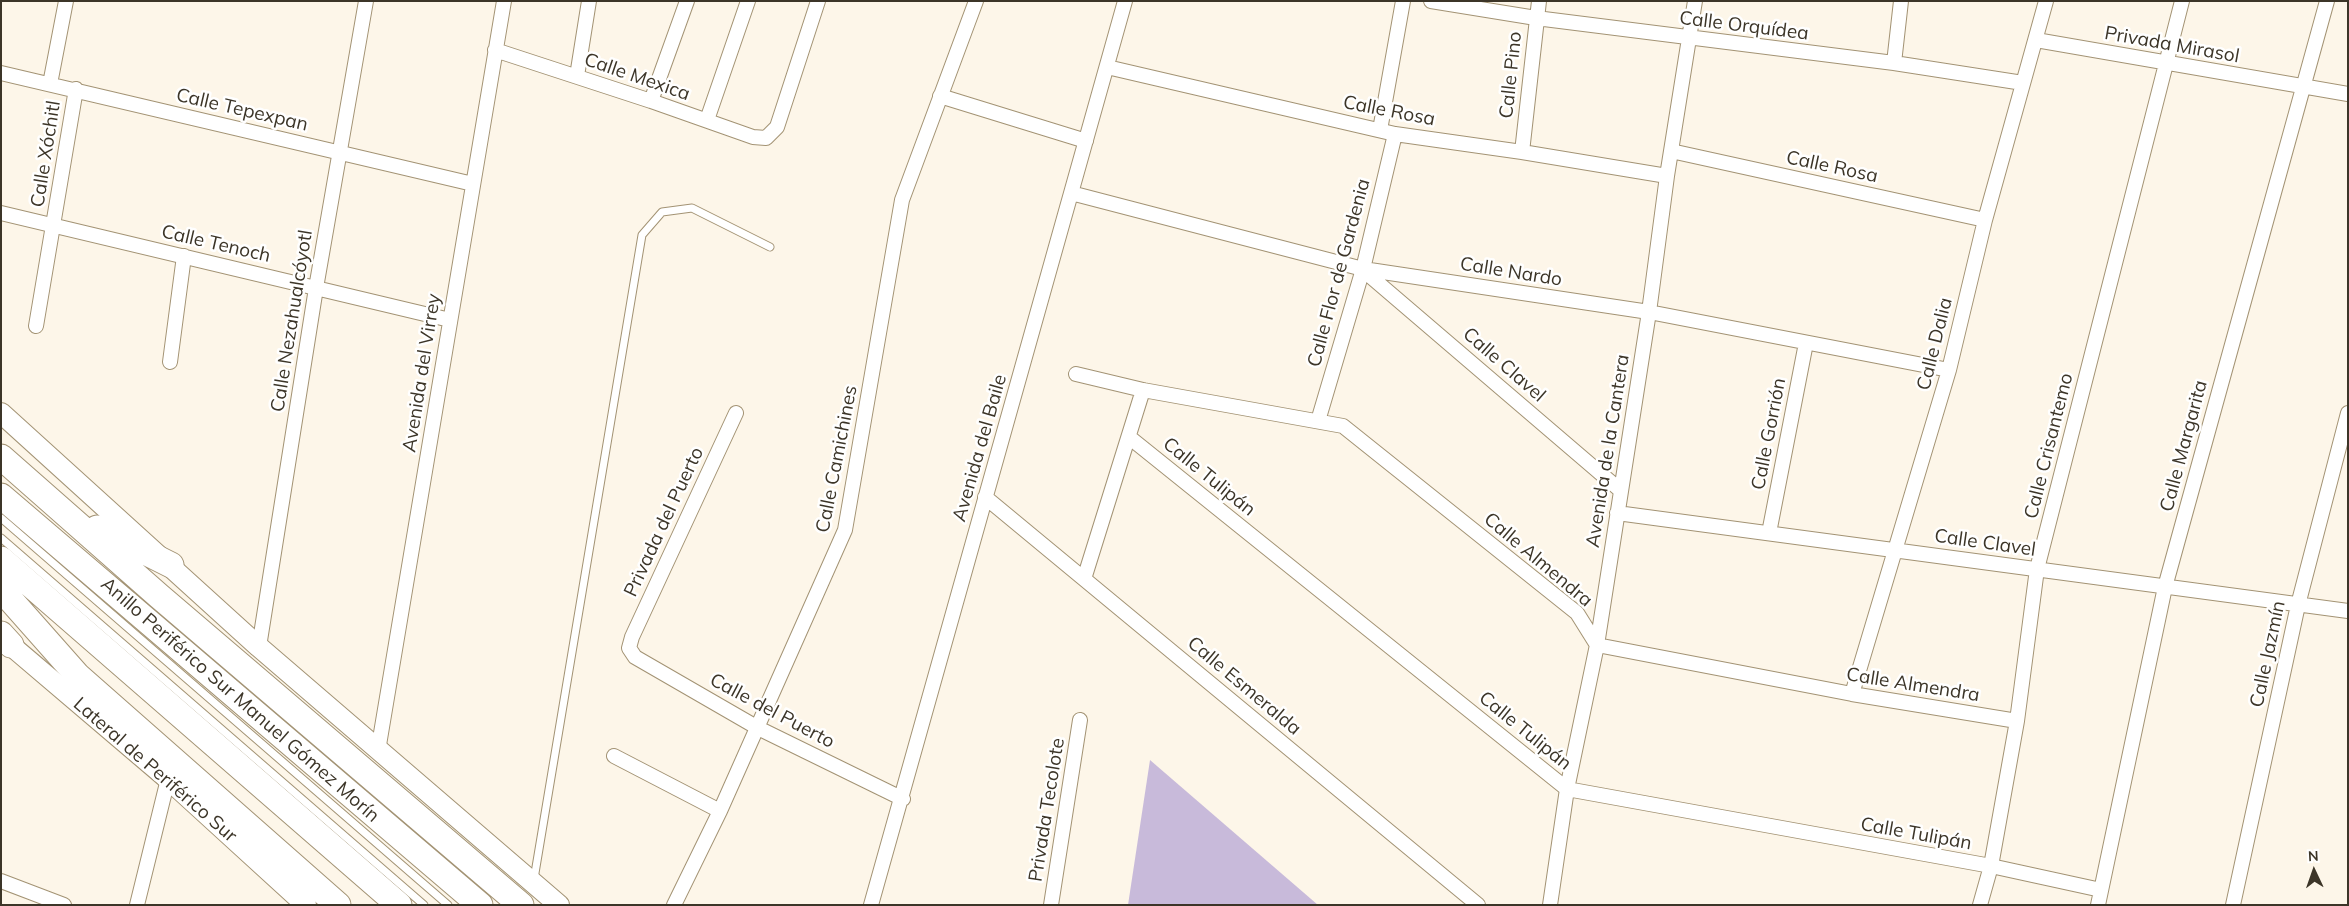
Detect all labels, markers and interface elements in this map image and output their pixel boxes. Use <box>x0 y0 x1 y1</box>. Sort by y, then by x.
street label: Calle Orquídea <box>1678 7 1810 45</box>
street label: Privada Mirasol <box>2103 22 2241 68</box>
street label: Calle Pino <box>1495 30 1527 120</box>
street label: Calle Mexica <box>581 48 693 106</box>
street label: Calle Tepexpan <box>174 84 310 136</box>
street label: Calle Rosa <box>1341 91 1437 131</box>
street label: Calle Xóchitl <box>26 99 66 209</box>
street label: Calle Rosa <box>1784 146 1880 188</box>
street label: Calle Flor de Gardenia <box>1303 176 1375 370</box>
street label: Calle Tenoch <box>159 220 273 268</box>
street label: Calle Nezahualcóyotl <box>266 228 318 414</box>
street label: Calle Nardo <box>1458 253 1564 291</box>
street label: Avenida del Virrey <box>398 292 446 454</box>
street label: Calle Dalia <box>1913 295 1957 393</box>
street label: Calle Clavel <box>1458 323 1550 407</box>
street label: Avenida de la Cantera <box>1581 353 1635 549</box>
street label: Calle Crisantemo <box>2020 371 2078 521</box>
street label: Avenida del Baile <box>948 372 1012 524</box>
street label: Calle Gorrión <box>1747 376 1791 492</box>
street label: Calle Margarita <box>2155 378 2213 514</box>
street label: Calle Camichines <box>812 383 862 535</box>
street label: Calle Tulipán <box>1158 433 1260 521</box>
street label: Privada del Puerto <box>619 444 709 600</box>
street label: Calle Almendra <box>1479 508 1597 612</box>
street label: Calle Clavel <box>1933 525 2037 561</box>
street label: Anillo Periférico Sur Manuel Gómez Morín <box>96 573 384 827</box>
street label: Calle Jazmín <box>2246 599 2290 709</box>
street label: Calle Esmeralda <box>1183 632 1305 740</box>
street label: Calle Almendra <box>1845 663 1981 707</box>
street label: Calle del Puerto <box>706 669 838 753</box>
street label: Calle Tulipán <box>1474 687 1576 775</box>
street label: Lateral de Periférico Sur <box>69 693 241 847</box>
street label: Privada Tecolote <box>1024 736 1070 884</box>
street label: Calle Tulipán <box>1859 813 1973 855</box>
north arrow <box>2289 846 2339 896</box>
text: N <box>2307 847 2319 865</box>

